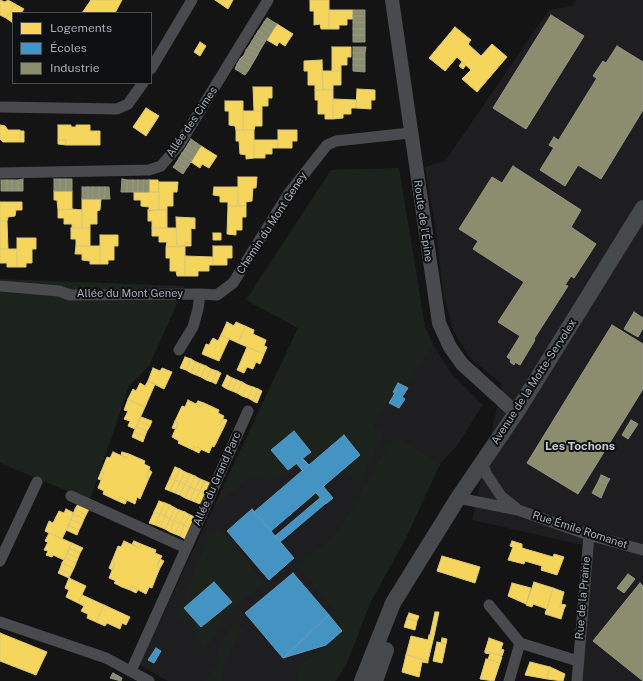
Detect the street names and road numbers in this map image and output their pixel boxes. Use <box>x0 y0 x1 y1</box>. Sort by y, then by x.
street label: Allée des Cimes <box>164 84 220 160</box>
street label: Chemin du Mont Geney <box>234 170 310 276</box>
street label: Route de l'Épine <box>411 179 435 263</box>
street label: Allée du Mont Geney <box>77 287 183 301</box>
street label: Avenue de la Motte-Servolex <box>489 317 579 447</box>
street label: Allée du Grand Parc <box>190 430 244 528</box>
street label: Rue Émile Romanet <box>531 508 629 552</box>
street label: Rue de la Prairie <box>573 556 593 640</box>

